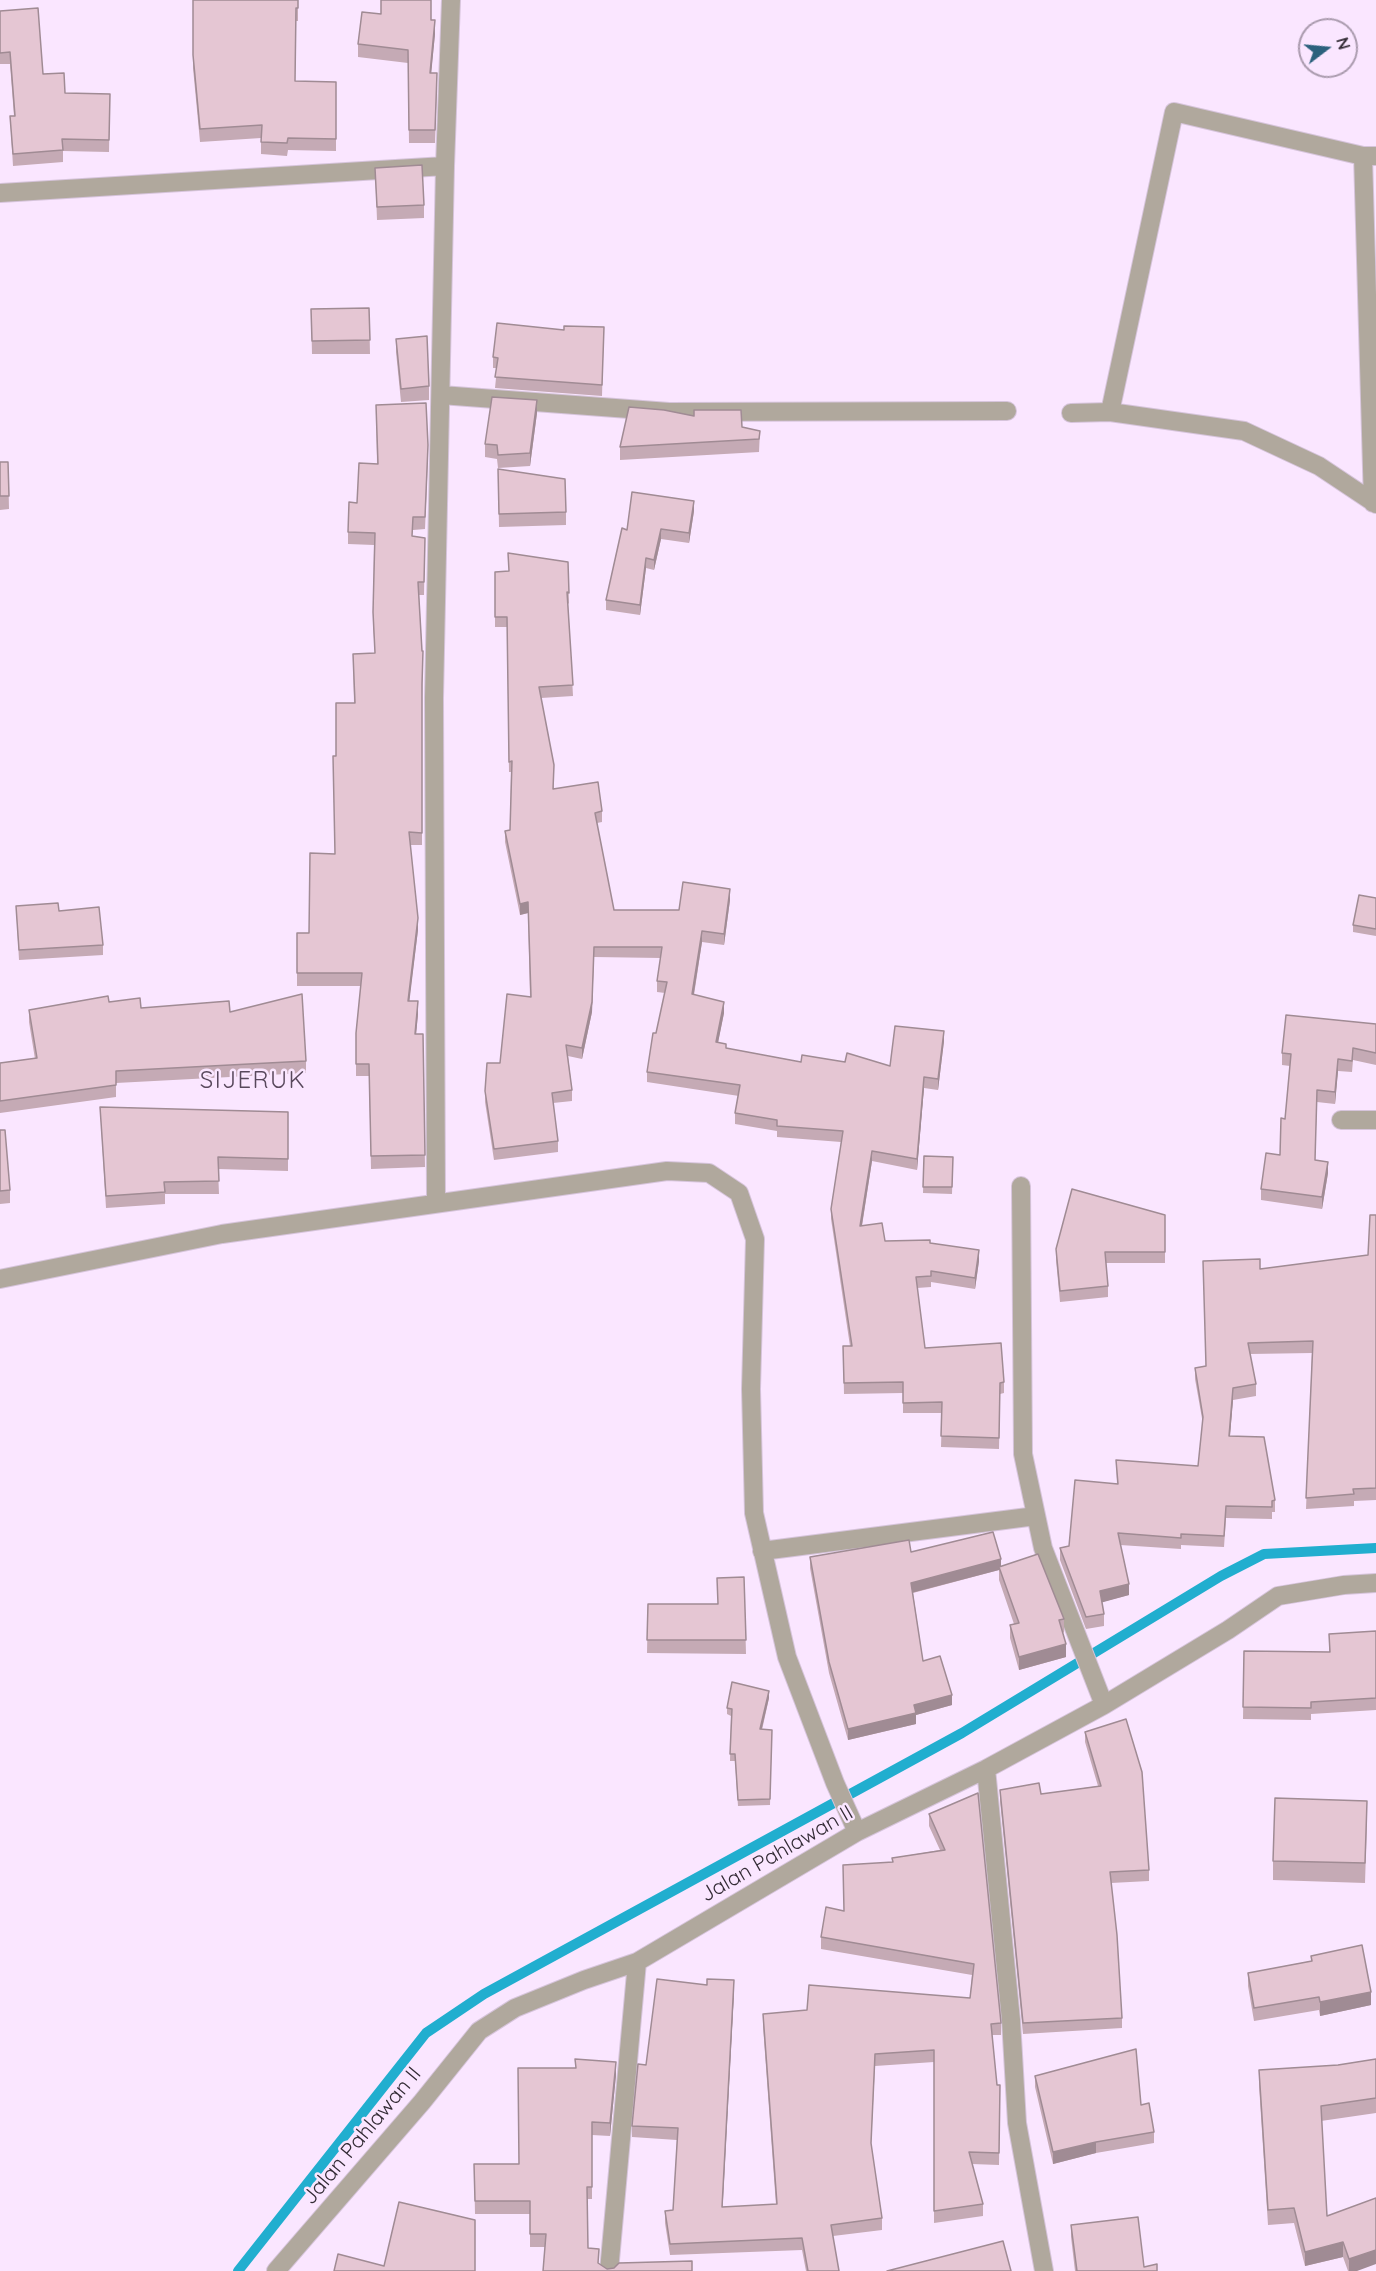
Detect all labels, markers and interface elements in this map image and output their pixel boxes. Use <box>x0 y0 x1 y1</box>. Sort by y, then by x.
north arrow <box>1298 18 1358 78</box>
text: N <box>1332 35 1355 52</box>
district label: SIJERUK <box>200 1067 306 1095</box>
street label: Jalan Pahlawan II <box>696 1800 858 1908</box>
street label: Jalan Pahlawan II <box>297 2062 427 2210</box>

